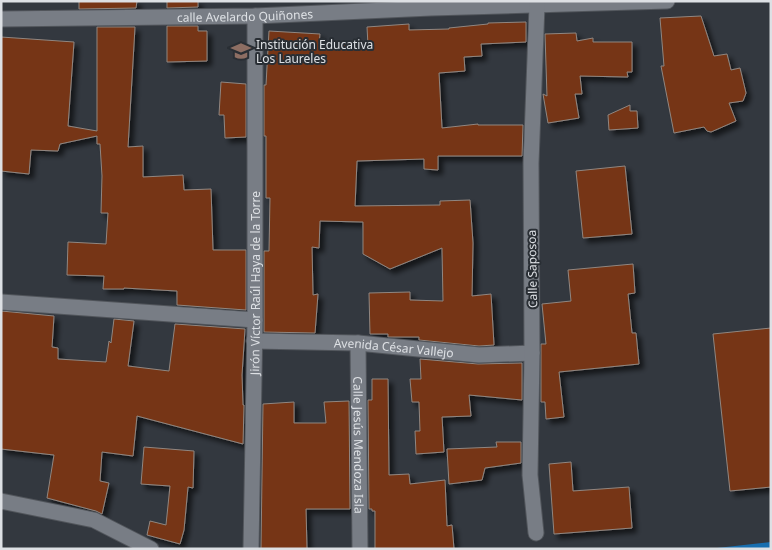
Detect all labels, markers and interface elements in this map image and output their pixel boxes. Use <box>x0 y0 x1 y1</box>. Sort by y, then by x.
street label: calle Avelardo Quiñones <box>177 5 314 25</box>
place label: Institución Educativa Los Laureles <box>256 36 373 67</box>
school or university icon: Institución Educativa Los Laureles <box>230 40 252 62</box>
street label: Jirón Víctor Raúl Haya de la Torre <box>246 191 264 376</box>
street label: Calle Saposoa <box>523 230 541 308</box>
street label: Avenida César Vallejo <box>334 334 455 361</box>
street label: Calle Jesús Mendoza Isla <box>350 376 368 514</box>

